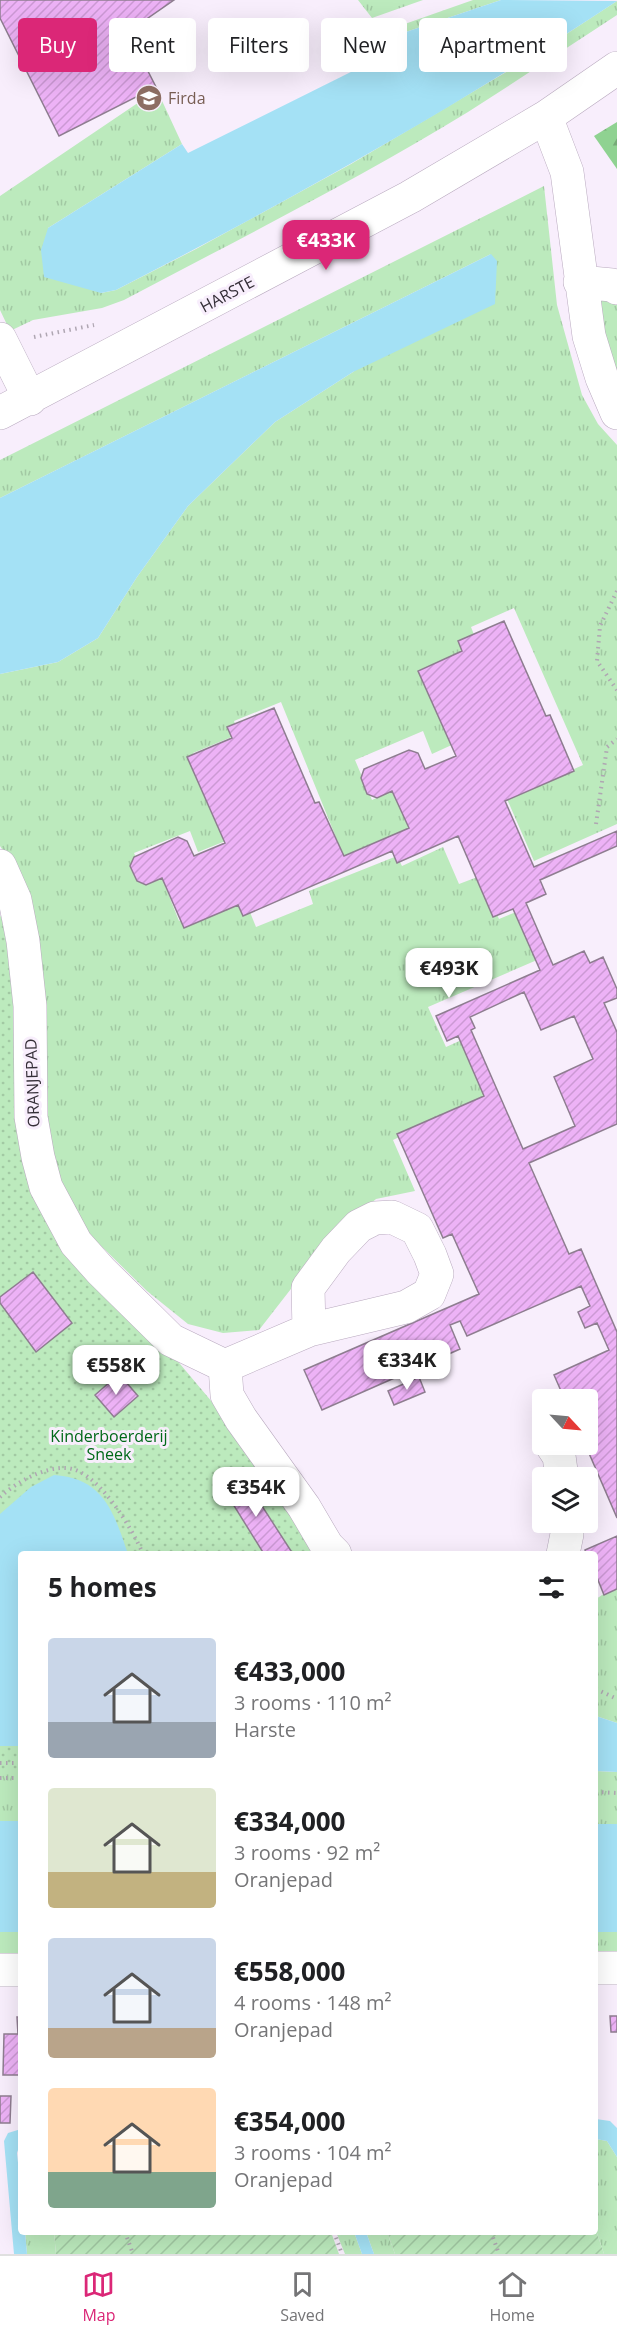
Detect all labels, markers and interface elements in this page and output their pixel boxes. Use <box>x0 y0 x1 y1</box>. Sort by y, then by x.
chip: Buy <box>18 18 97 72</box>
chip: Rent <box>109 18 196 72</box>
chip: Filters <box>208 18 309 72</box>
chip: New <box>321 18 407 72</box>
chip: Apartment <box>419 18 567 72</box>
school or university icon: Firda <box>134 83 164 113</box>
place label: Firda <box>168 87 206 109</box>
pin: €433K <box>284 220 368 271</box>
text: €433K <box>296 226 356 253</box>
street label: HARSTE <box>196 271 258 317</box>
pin: €493K <box>407 948 491 999</box>
text: €493K <box>419 954 479 981</box>
street label: ORANJEPAD <box>19 1038 45 1128</box>
pin: €334K <box>365 1340 449 1391</box>
pin: €558K <box>74 1345 158 1396</box>
text: €334K <box>377 1346 437 1373</box>
text: €558K <box>86 1351 146 1378</box>
north arrow <box>532 1389 598 1455</box>
map controls <box>532 1389 598 1533</box>
park label: Kinderboerderij Sneek <box>50 1425 168 1465</box>
pin: €354K <box>214 1467 298 1518</box>
button: layers <box>532 1467 598 1533</box>
text: €354K <box>226 1473 286 1500</box>
text: 5 homes <box>48 1569 157 1605</box>
icon: filters <box>535 1571 568 1604</box>
text: €433,000 <box>234 1653 345 1689</box>
icon: home <box>96 1662 168 1734</box>
text: 3 rooms · 110 m² <box>234 1689 392 1716</box>
text: Harste <box>234 1716 296 1743</box>
text: €334,000 <box>234 1803 345 1839</box>
icon: home <box>96 1812 168 1884</box>
text: 3 rooms · 92 m² <box>234 1839 380 1866</box>
text: Oranjepad <box>234 1866 333 1893</box>
text: €558,000 <box>234 1953 345 1989</box>
icon: home <box>96 1962 168 2034</box>
text: 4 rooms · 148 m² <box>234 1989 392 2016</box>
text: Oranjepad <box>234 2016 333 2043</box>
text: €354,000 <box>234 2103 345 2139</box>
icon: home <box>96 2112 168 2184</box>
text: 3 rooms · 104 m² <box>234 2139 392 2166</box>
text: Oranjepad <box>234 2166 333 2193</box>
tab: Map <box>82 2268 115 2326</box>
tab: Saved <box>280 2268 325 2326</box>
tab: Home <box>489 2268 535 2326</box>

